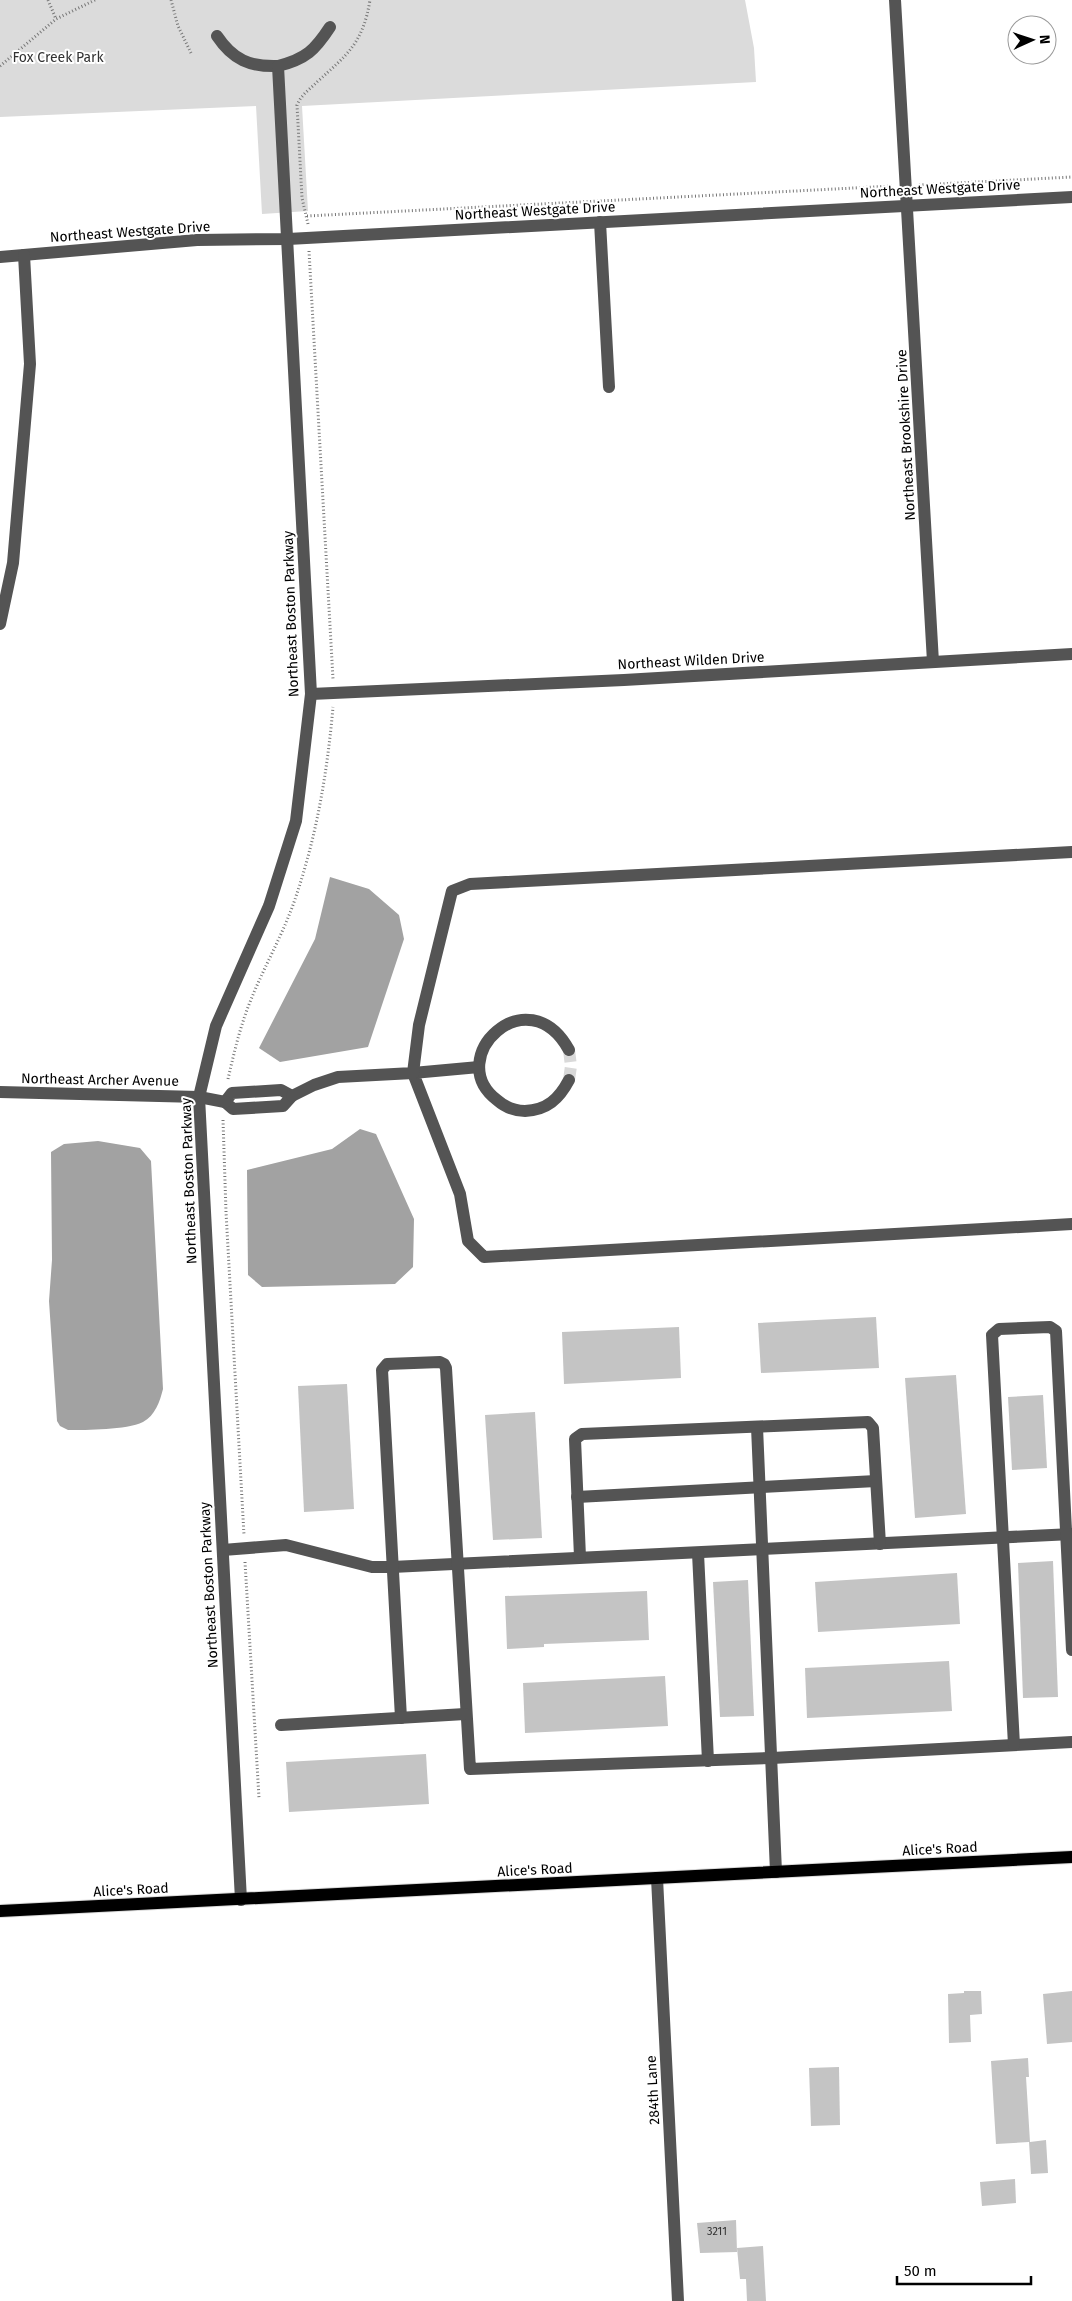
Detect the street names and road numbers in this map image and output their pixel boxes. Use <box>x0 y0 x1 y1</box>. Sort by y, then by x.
street label: Northeast Westgate Drive <box>859 176 1021 202</box>
street label: Northeast Westgate Drive <box>454 198 616 224</box>
street label: Northeast Westgate Drive <box>49 218 211 246</box>
street label: Northeast Brookshire Drive <box>893 349 919 521</box>
street label: Northeast Boston Parkway <box>280 530 302 698</box>
street label: Northeast Wilden Drive <box>617 649 765 673</box>
street label: Northeast Archer Avenue <box>21 1070 179 1090</box>
street label: Northeast Boston Parkway <box>178 1097 200 1265</box>
street label: Northeast Boston Parkway <box>196 1501 222 1669</box>
street label: Alice's Road <box>902 1839 978 1859</box>
street label: Alice's Road <box>497 1860 573 1880</box>
street label: Alice's Road <box>93 1880 169 1900</box>
street label: 284th Lane <box>643 2055 663 2125</box>

